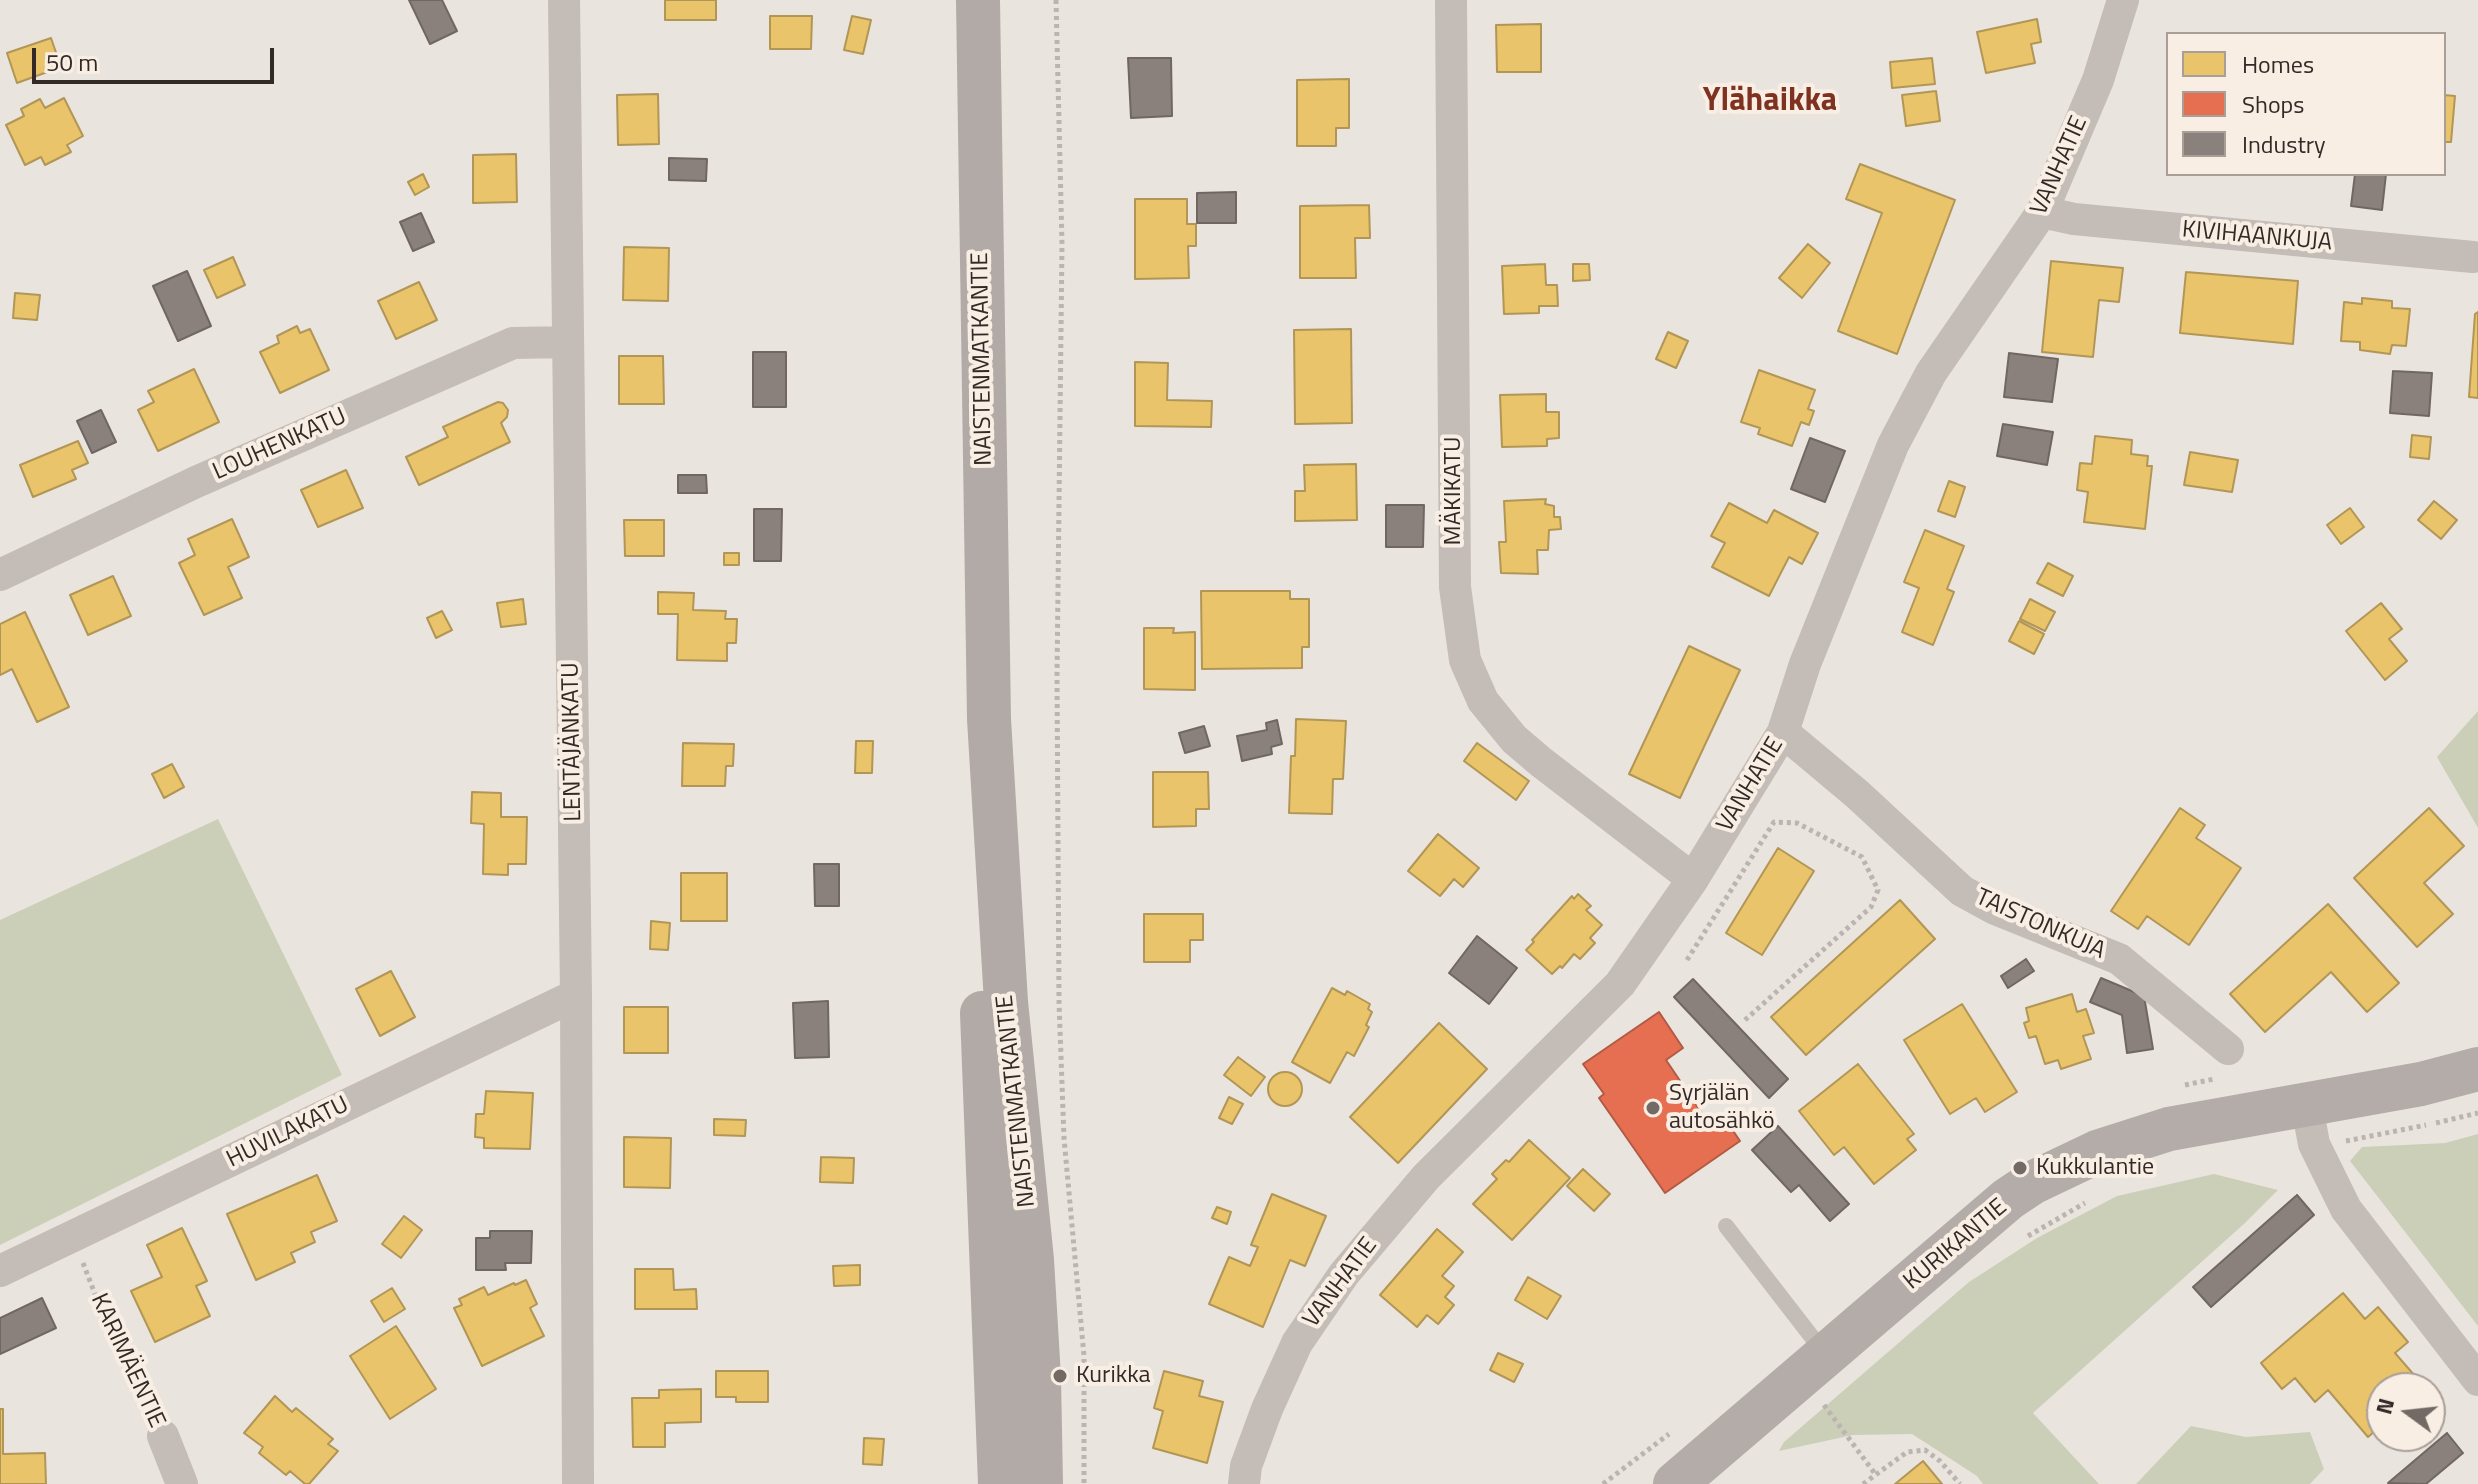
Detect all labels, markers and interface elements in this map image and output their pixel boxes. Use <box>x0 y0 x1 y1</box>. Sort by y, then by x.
scale bar <box>36 32 278 82</box>
legend <box>2166 32 2446 176</box>
text: 50 m <box>46 44 98 80</box>
text: Homes <box>2242 46 2314 82</box>
district label: Ylähaikka <box>1703 83 1837 121</box>
text: Shops <box>2242 86 2304 122</box>
street label: VANHATIE <box>2025 112 2095 220</box>
text: Industry <box>2242 126 2326 162</box>
street label: KIVIHAANKUJA <box>2181 216 2333 258</box>
street label: NAISTENMATKANTIE <box>967 252 999 466</box>
street label: LOUHENKATU <box>209 403 351 487</box>
street label: MÄKIKATU <box>1440 437 1468 545</box>
street label: LENTÄJÄNKATU <box>557 662 589 822</box>
street label: VANHATIE <box>1712 733 1790 837</box>
street label: TAISTONKUJA <box>1971 884 2109 966</box>
street label: NAISTENMATKANTIE <box>992 993 1042 1209</box>
place label: Syrjälän autosähkö <box>1669 1080 1775 1136</box>
street label: HUVILAKATU <box>222 1091 354 1175</box>
marker: Syrjälän autosähkö <box>1644 1099 1662 1117</box>
place label: Kukkulantie <box>2036 1154 2154 1182</box>
marker: Kukkulantie <box>2011 1159 2029 1177</box>
street label: KURIKANTIE <box>1899 1194 2013 1296</box>
street label: VANHATIE <box>1298 1232 1384 1334</box>
street label: KARIMÄENTIE <box>83 1289 171 1433</box>
place label: Kurikka <box>1076 1362 1151 1390</box>
marker: Kurikka <box>1051 1367 1069 1385</box>
north arrow <box>2366 1372 2446 1452</box>
text: N <box>2366 1395 2403 1418</box>

